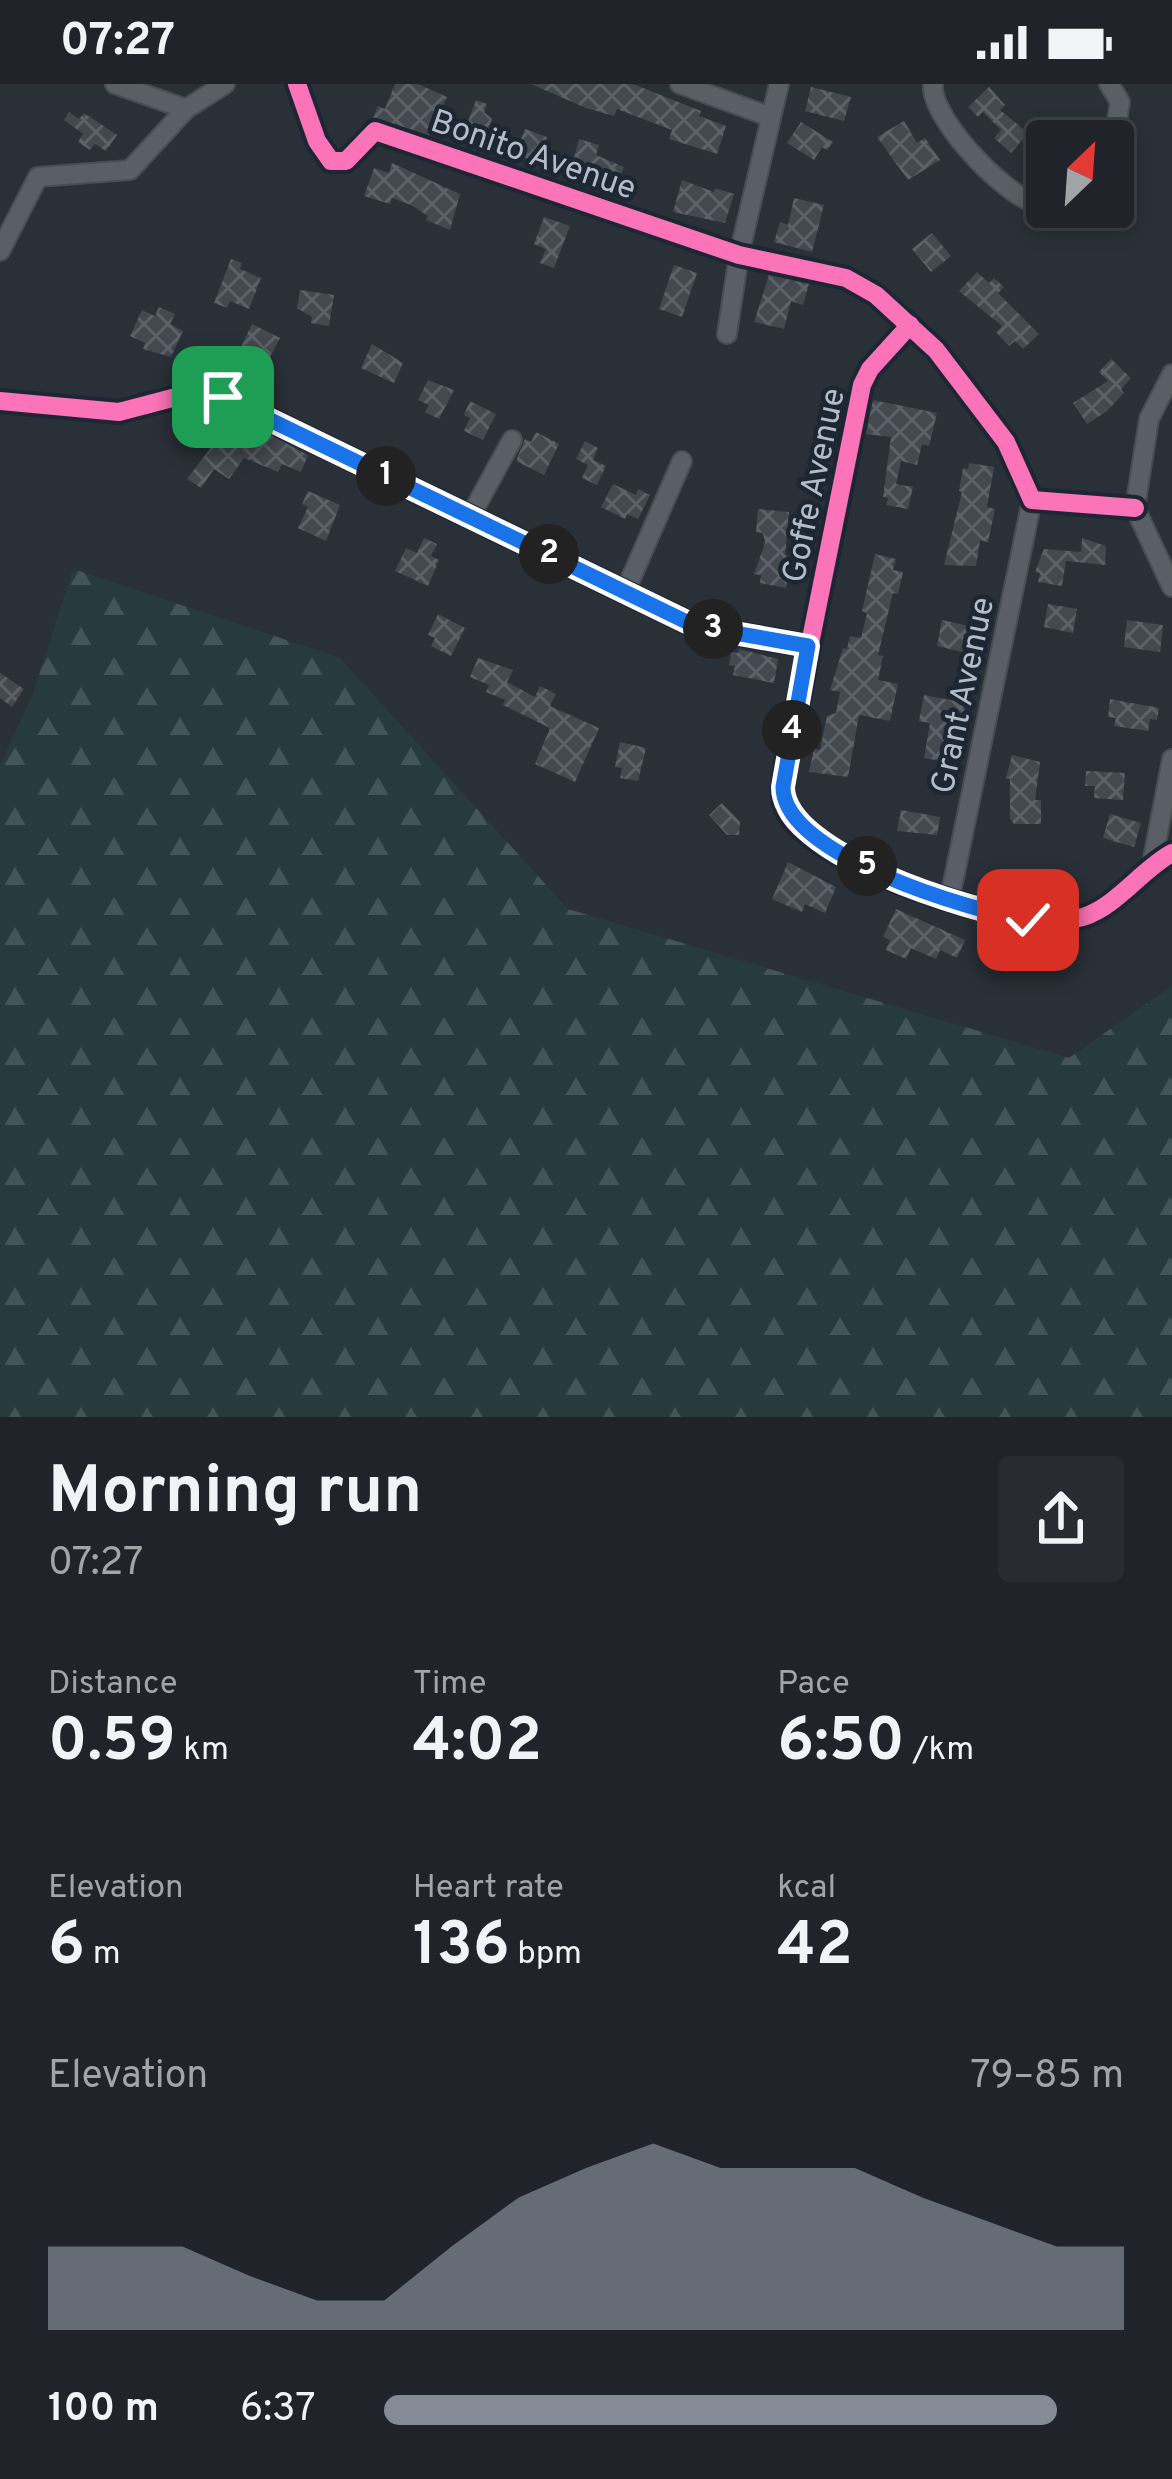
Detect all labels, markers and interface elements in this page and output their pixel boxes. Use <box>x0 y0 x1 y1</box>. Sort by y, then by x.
text: 07:27 <box>60 14 175 71</box>
street label: Bonito Avenue <box>424 102 641 212</box>
north arrow <box>1026 120 1134 228</box>
map controls <box>1026 120 1134 228</box>
pin <box>172 346 274 448</box>
icon: arrive <box>190 364 256 430</box>
street label: Goffe Avenue <box>775 385 857 587</box>
pin: 1 <box>356 446 416 506</box>
text: 1 <box>379 455 393 497</box>
pin: 2 <box>519 524 579 584</box>
text: 2 <box>539 533 559 575</box>
street label: Grant Avenue <box>924 594 1006 798</box>
pin: 3 <box>683 599 743 659</box>
text: 3 <box>703 608 723 650</box>
pin: 4 <box>762 700 822 760</box>
text: 4 <box>781 709 803 751</box>
pin: 5 <box>837 836 897 896</box>
text: 5 <box>857 845 877 887</box>
pin <box>977 869 1079 971</box>
icon: check <box>995 887 1061 953</box>
text: Morning run <box>48 1453 422 1536</box>
button: share <box>998 1456 1124 1582</box>
text: 07:27 <box>48 1540 143 1589</box>
text: Distance <box>48 1664 178 1706</box>
text: Time <box>413 1664 486 1706</box>
text: Pace <box>777 1664 850 1706</box>
text: 0.59 <box>48 1706 176 1782</box>
text: 4:02 <box>413 1706 542 1782</box>
text: 6:50 <box>777 1706 905 1782</box>
text: km <box>176 1730 229 1772</box>
text: /km <box>905 1730 974 1772</box>
text: Elevation <box>48 1868 184 1910</box>
text: Heart rate <box>413 1868 564 1910</box>
text: kcal <box>777 1868 836 1910</box>
text: 6 <box>48 1910 85 1986</box>
text: 136 <box>413 1910 510 1986</box>
text: 42 <box>777 1910 853 1986</box>
text: m <box>85 1934 121 1976</box>
text: bpm <box>510 1934 582 1976</box>
text: Elevation <box>48 2053 208 2102</box>
text: 79–85 m <box>970 2053 1124 2102</box>
text: 100 m <box>48 2386 159 2435</box>
text: 6:37 <box>240 2386 316 2435</box>

